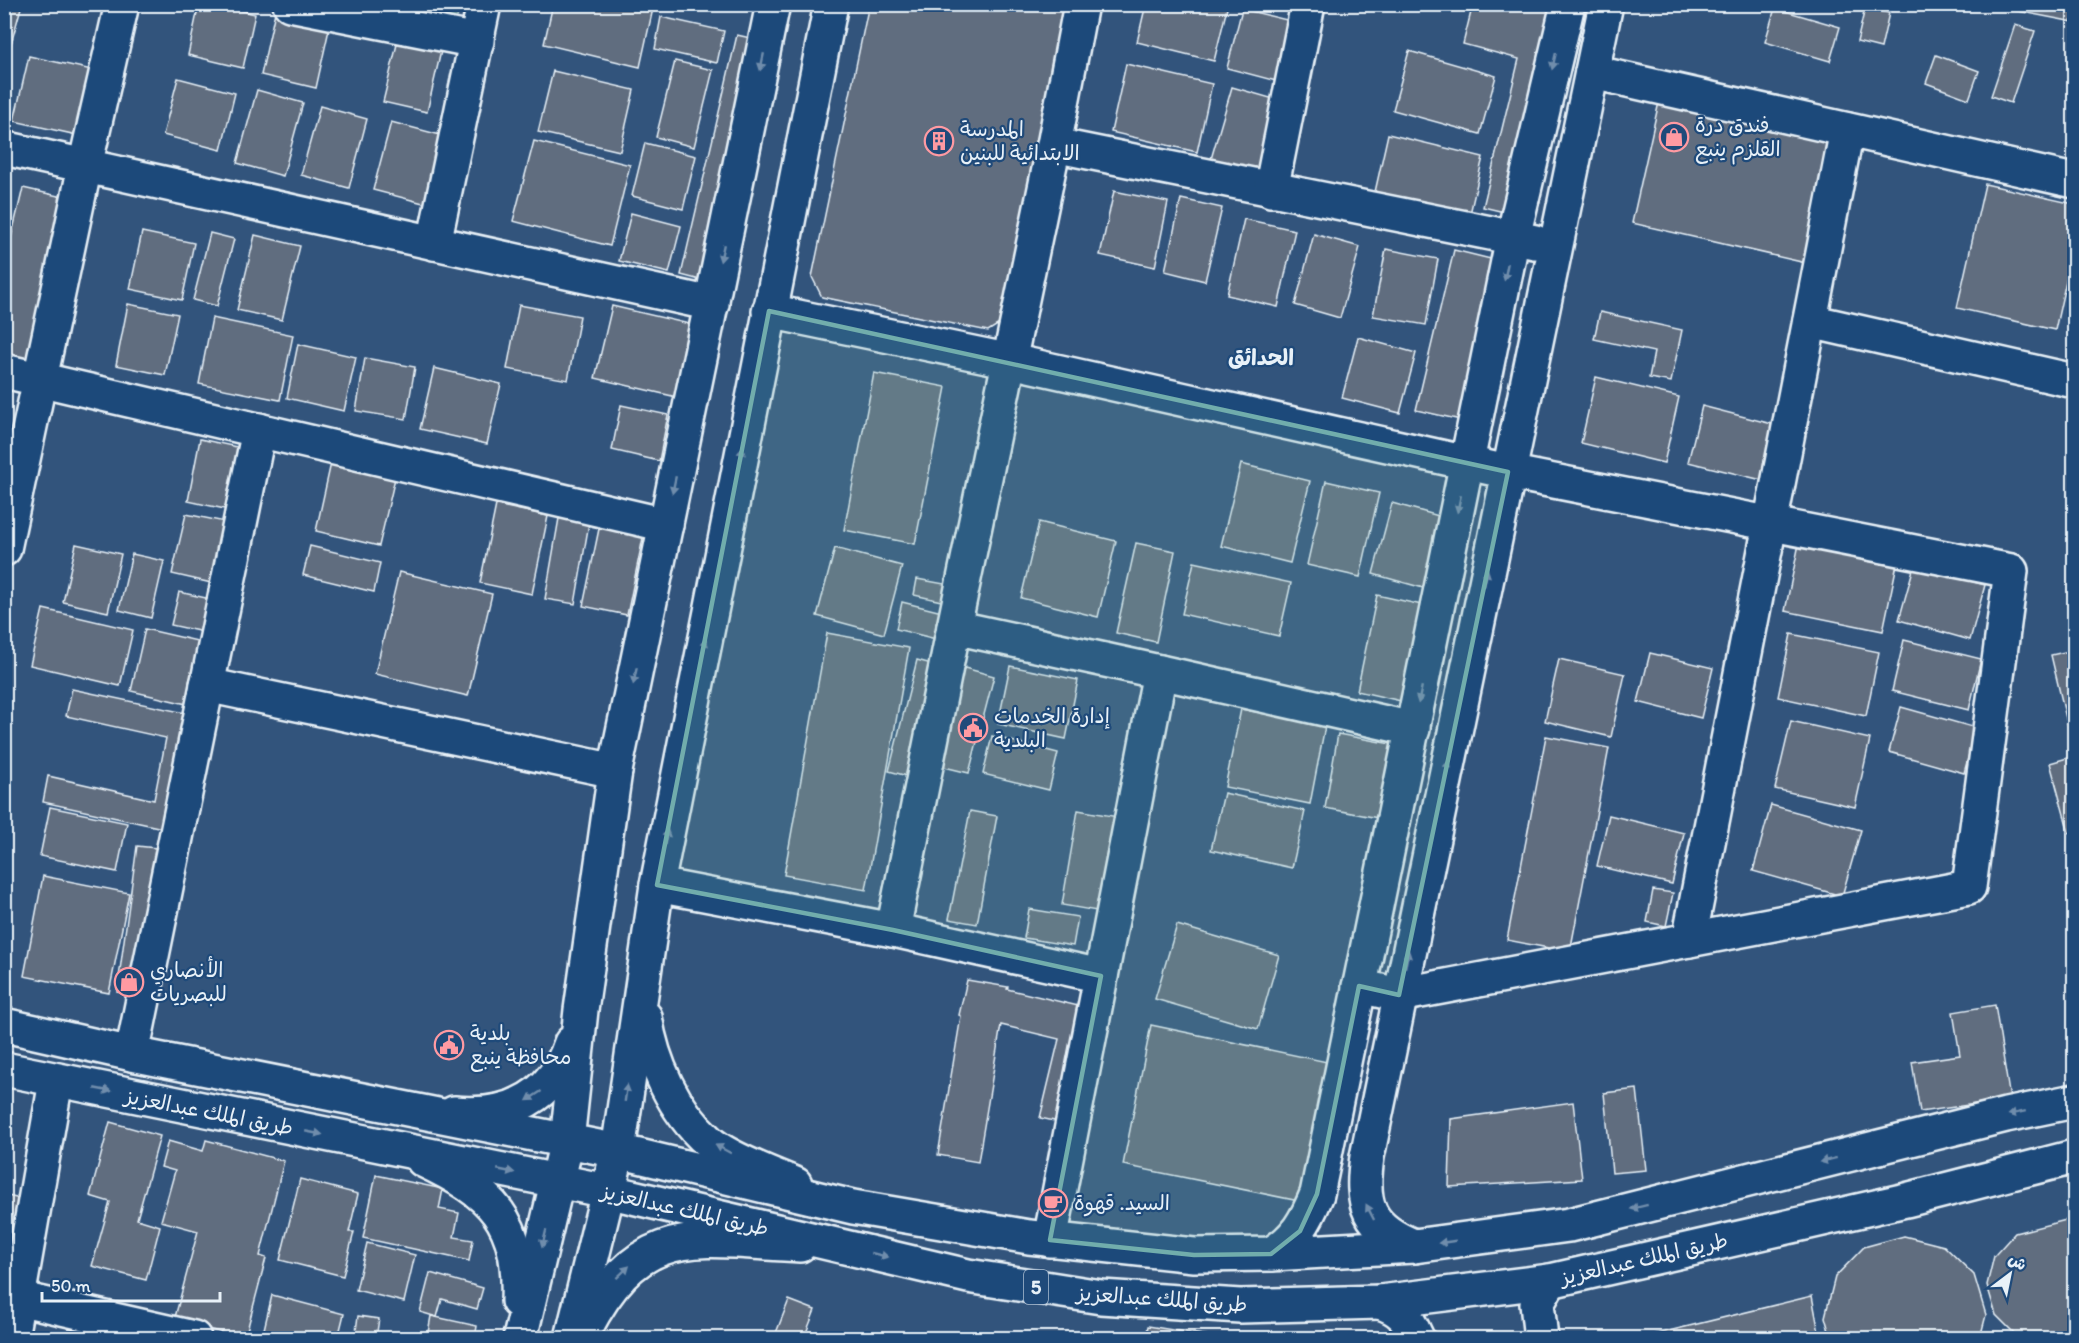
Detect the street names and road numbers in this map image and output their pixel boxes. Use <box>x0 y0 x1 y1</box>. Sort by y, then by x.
street label: طريق الملك عبدالعزيز <box>121 1083 295 1141</box>
street label: طريق الملك عبدالعزيز <box>597 1178 771 1242</box>
street label: طريق الملك عبدالعزيز <box>1556 1227 1730 1291</box>
road number: 5 <box>1024 1270 1048 1304</box>
street label: طريق الملك عبدالعزيز <box>1074 1280 1248 1318</box>

